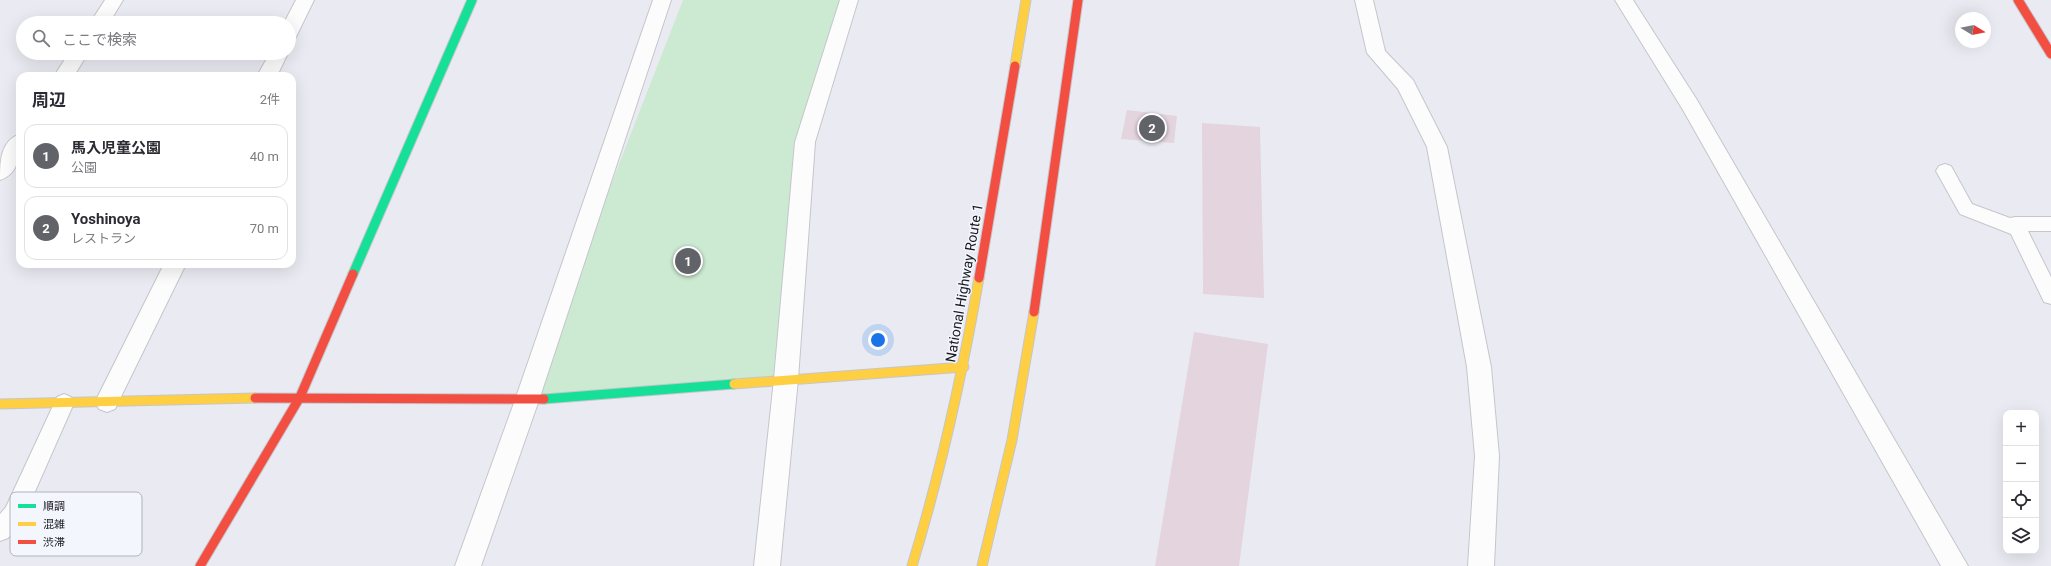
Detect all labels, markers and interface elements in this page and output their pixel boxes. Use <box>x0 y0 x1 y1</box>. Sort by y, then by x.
north arrow <box>1955 12 1991 48</box>
search box <box>16 16 296 60</box>
icon: search <box>30 27 52 49</box>
text: ここで検索 <box>62 31 137 49</box>
text: 周辺 <box>32 90 66 110</box>
text: 2件 <box>260 92 280 107</box>
pin: 2 <box>1139 113 1165 143</box>
text: 馬入児童公園 <box>71 139 161 157</box>
text: 1 <box>42 149 50 164</box>
text: 40 m <box>250 149 279 164</box>
text: 公園 <box>71 160 97 175</box>
street label: National Highway Route 1 <box>942 203 986 363</box>
text: Yoshinoya <box>71 210 141 228</box>
text: 2 <box>42 221 50 236</box>
text: 70 m <box>250 221 279 236</box>
text: レストラン <box>71 231 136 246</box>
pin: 1 <box>675 246 701 276</box>
your location <box>868 330 888 350</box>
map controls <box>2003 410 2039 554</box>
button: + <box>2003 410 2039 446</box>
button: − <box>2003 446 2039 482</box>
button: locate <box>2003 482 2039 518</box>
legend <box>10 492 142 556</box>
text: 順調 <box>43 500 65 513</box>
text: 混雑 <box>43 518 65 531</box>
button: layers <box>2003 518 2039 554</box>
text: 渋滞 <box>43 536 65 549</box>

